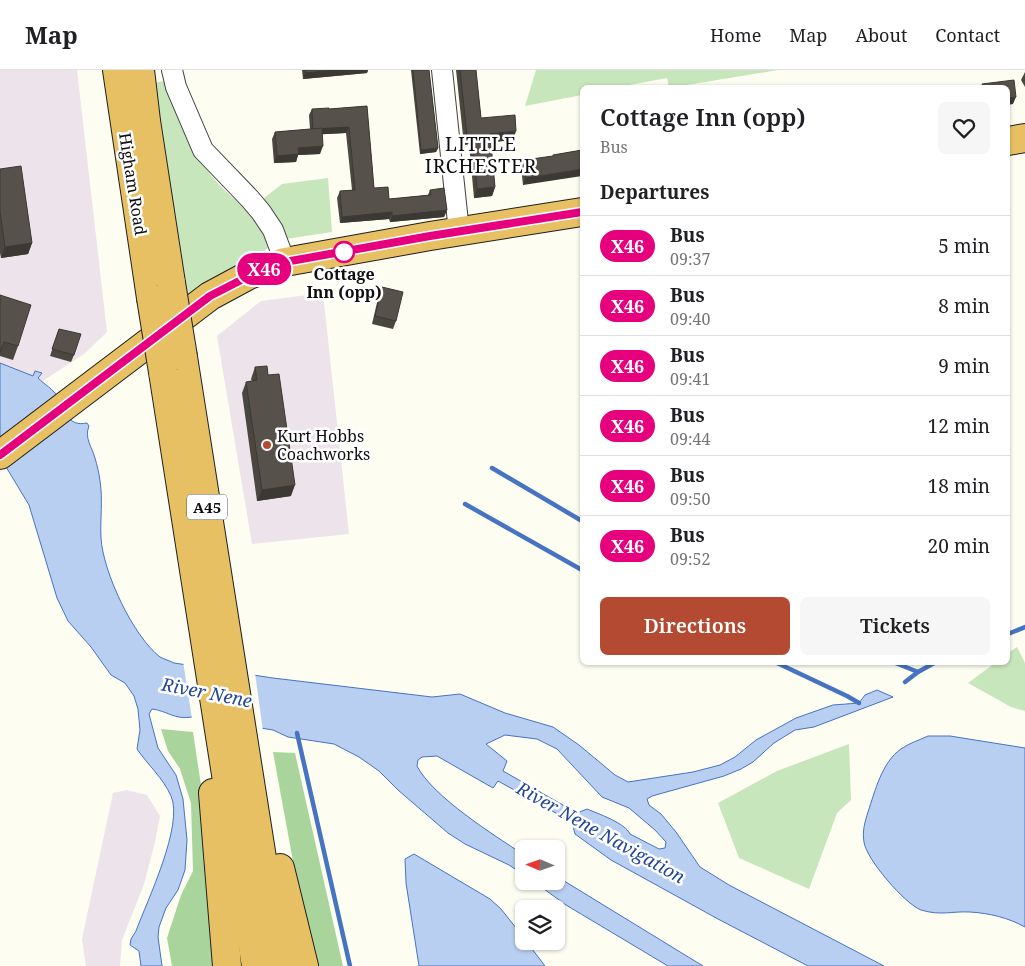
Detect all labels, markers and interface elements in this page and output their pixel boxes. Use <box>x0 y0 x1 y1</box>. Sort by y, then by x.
text: Map <box>25 18 78 51</box>
text: Home <box>710 23 761 47</box>
text: Map <box>789 23 827 47</box>
text: About <box>855 23 907 47</box>
text: Contact <box>935 23 1000 47</box>
text: Cottage Inn (opp) <box>600 100 806 133</box>
button: heart <box>938 102 990 154</box>
street label: Higham Road <box>114 131 152 237</box>
district label: LITTLE IRCHESTER <box>425 131 537 179</box>
text: Bus <box>600 136 628 158</box>
text: Departures <box>600 179 709 205</box>
text: Bus <box>670 222 705 248</box>
text: 5 min <box>938 233 990 259</box>
text: X46 <box>611 234 644 258</box>
marker: Cottage Inn (opp) <box>333 241 355 263</box>
text: 09:37 <box>670 248 710 270</box>
line badge: X46 <box>235 253 293 285</box>
text: X46 <box>247 257 281 281</box>
place label: Cottage Inn (opp) <box>306 263 382 303</box>
text: Bus <box>670 282 705 308</box>
text: 8 min <box>938 293 990 319</box>
text: X46 <box>611 294 644 318</box>
text: 09:40 <box>670 308 710 330</box>
text: Bus <box>670 342 705 368</box>
text: 9 min <box>938 353 990 379</box>
text: X46 <box>611 354 644 378</box>
text: 09:41 <box>670 368 710 390</box>
text: Bus <box>670 402 705 428</box>
text: 12 min <box>928 413 990 439</box>
text: X46 <box>611 414 644 438</box>
place label: Kurt Hobbs Coachworks <box>277 425 370 465</box>
text: 09:44 <box>670 428 710 450</box>
marker: Kurt Hobbs Coachworks <box>261 439 273 451</box>
text: Bus <box>670 462 705 488</box>
text: 18 min <box>928 473 990 499</box>
text: X46 <box>611 474 644 498</box>
text: 09:50 <box>670 488 710 510</box>
road number: A45 <box>187 494 227 520</box>
text: Bus <box>670 522 705 548</box>
text: 20 min <box>928 533 990 559</box>
text: X46 <box>611 534 644 558</box>
text: 09:52 <box>670 548 710 570</box>
button: Directions <box>600 597 790 655</box>
button: Tickets <box>800 597 990 655</box>
water label: River Nene <box>159 671 254 713</box>
water label: River Nene Navigation <box>512 775 690 888</box>
north arrow <box>515 840 565 890</box>
map controls <box>515 840 565 950</box>
button: layers <box>515 900 565 950</box>

